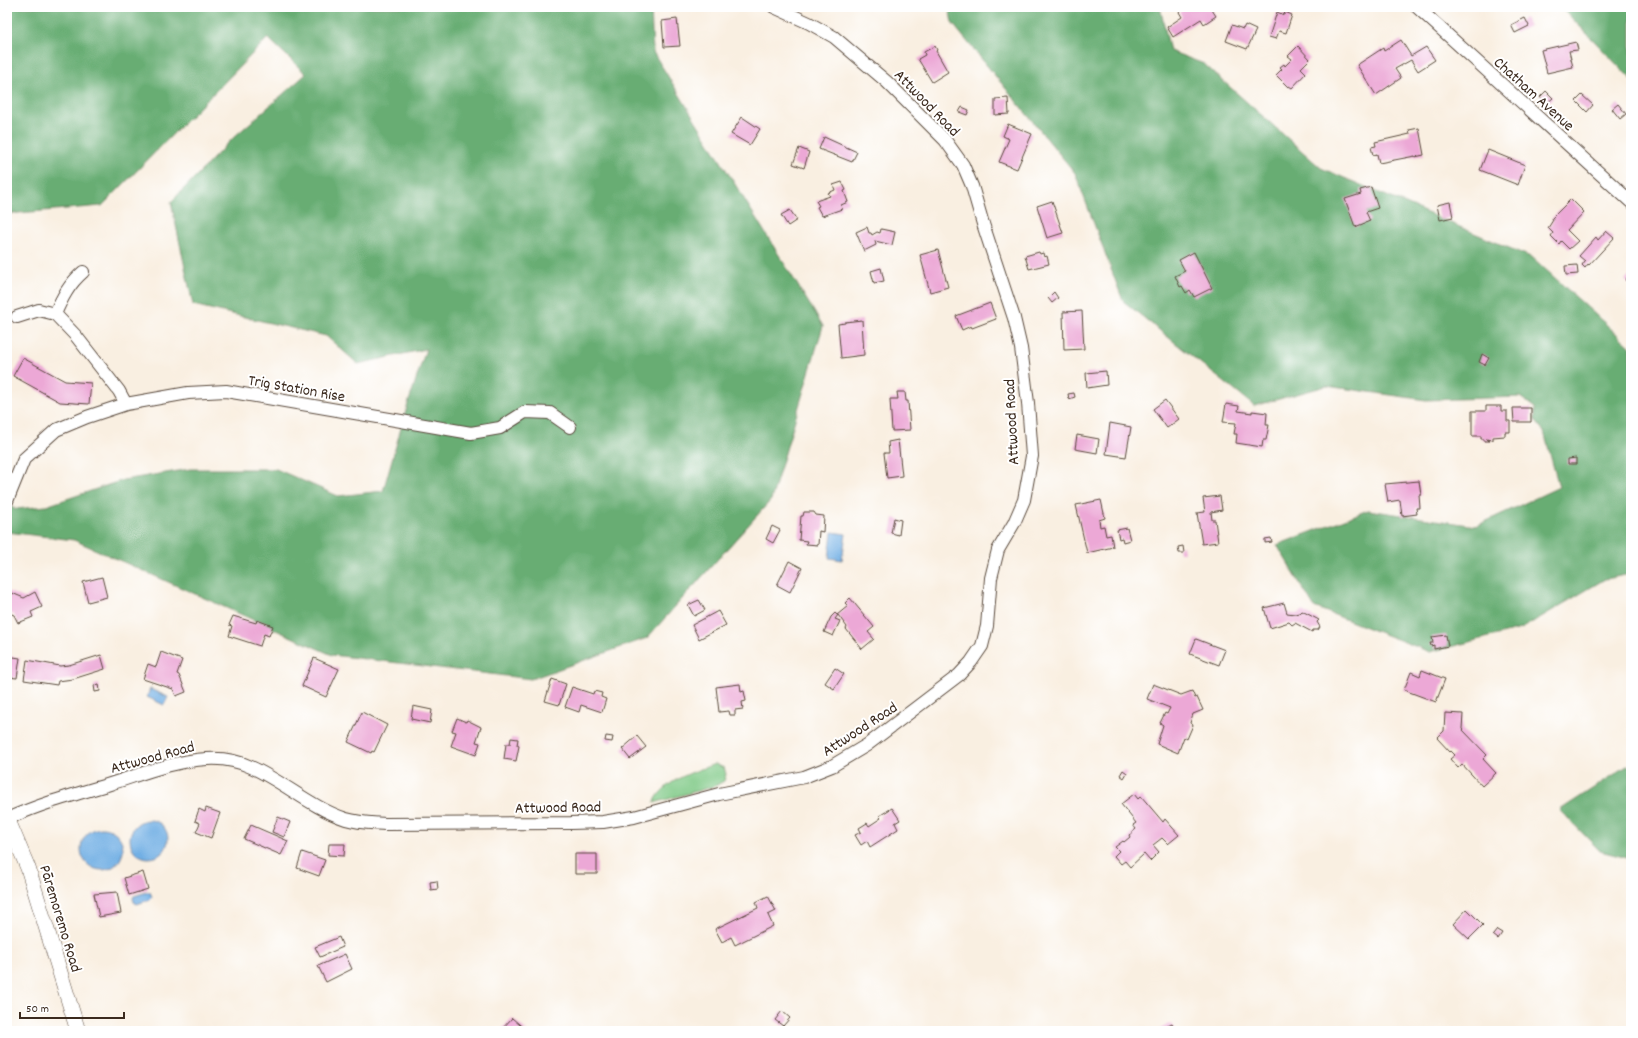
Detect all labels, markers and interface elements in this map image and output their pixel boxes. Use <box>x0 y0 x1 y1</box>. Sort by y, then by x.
street label: Chatham Avenue <box>1488 52 1579 137</box>
street label: Attwood Road <box>888 65 964 143</box>
street label: Trig Station Rise <box>246 370 347 409</box>
street label: Attwood Road <box>999 378 1026 466</box>
street label: Attwood Road <box>818 697 903 763</box>
street label: Attwood Road <box>108 736 197 781</box>
street label: Attwood Road <box>515 796 601 821</box>
street label: Pāremoremo Road <box>32 862 87 975</box>
scale bar <box>20 994 124 1020</box>
text: 50 m <box>26 1001 49 1018</box>

